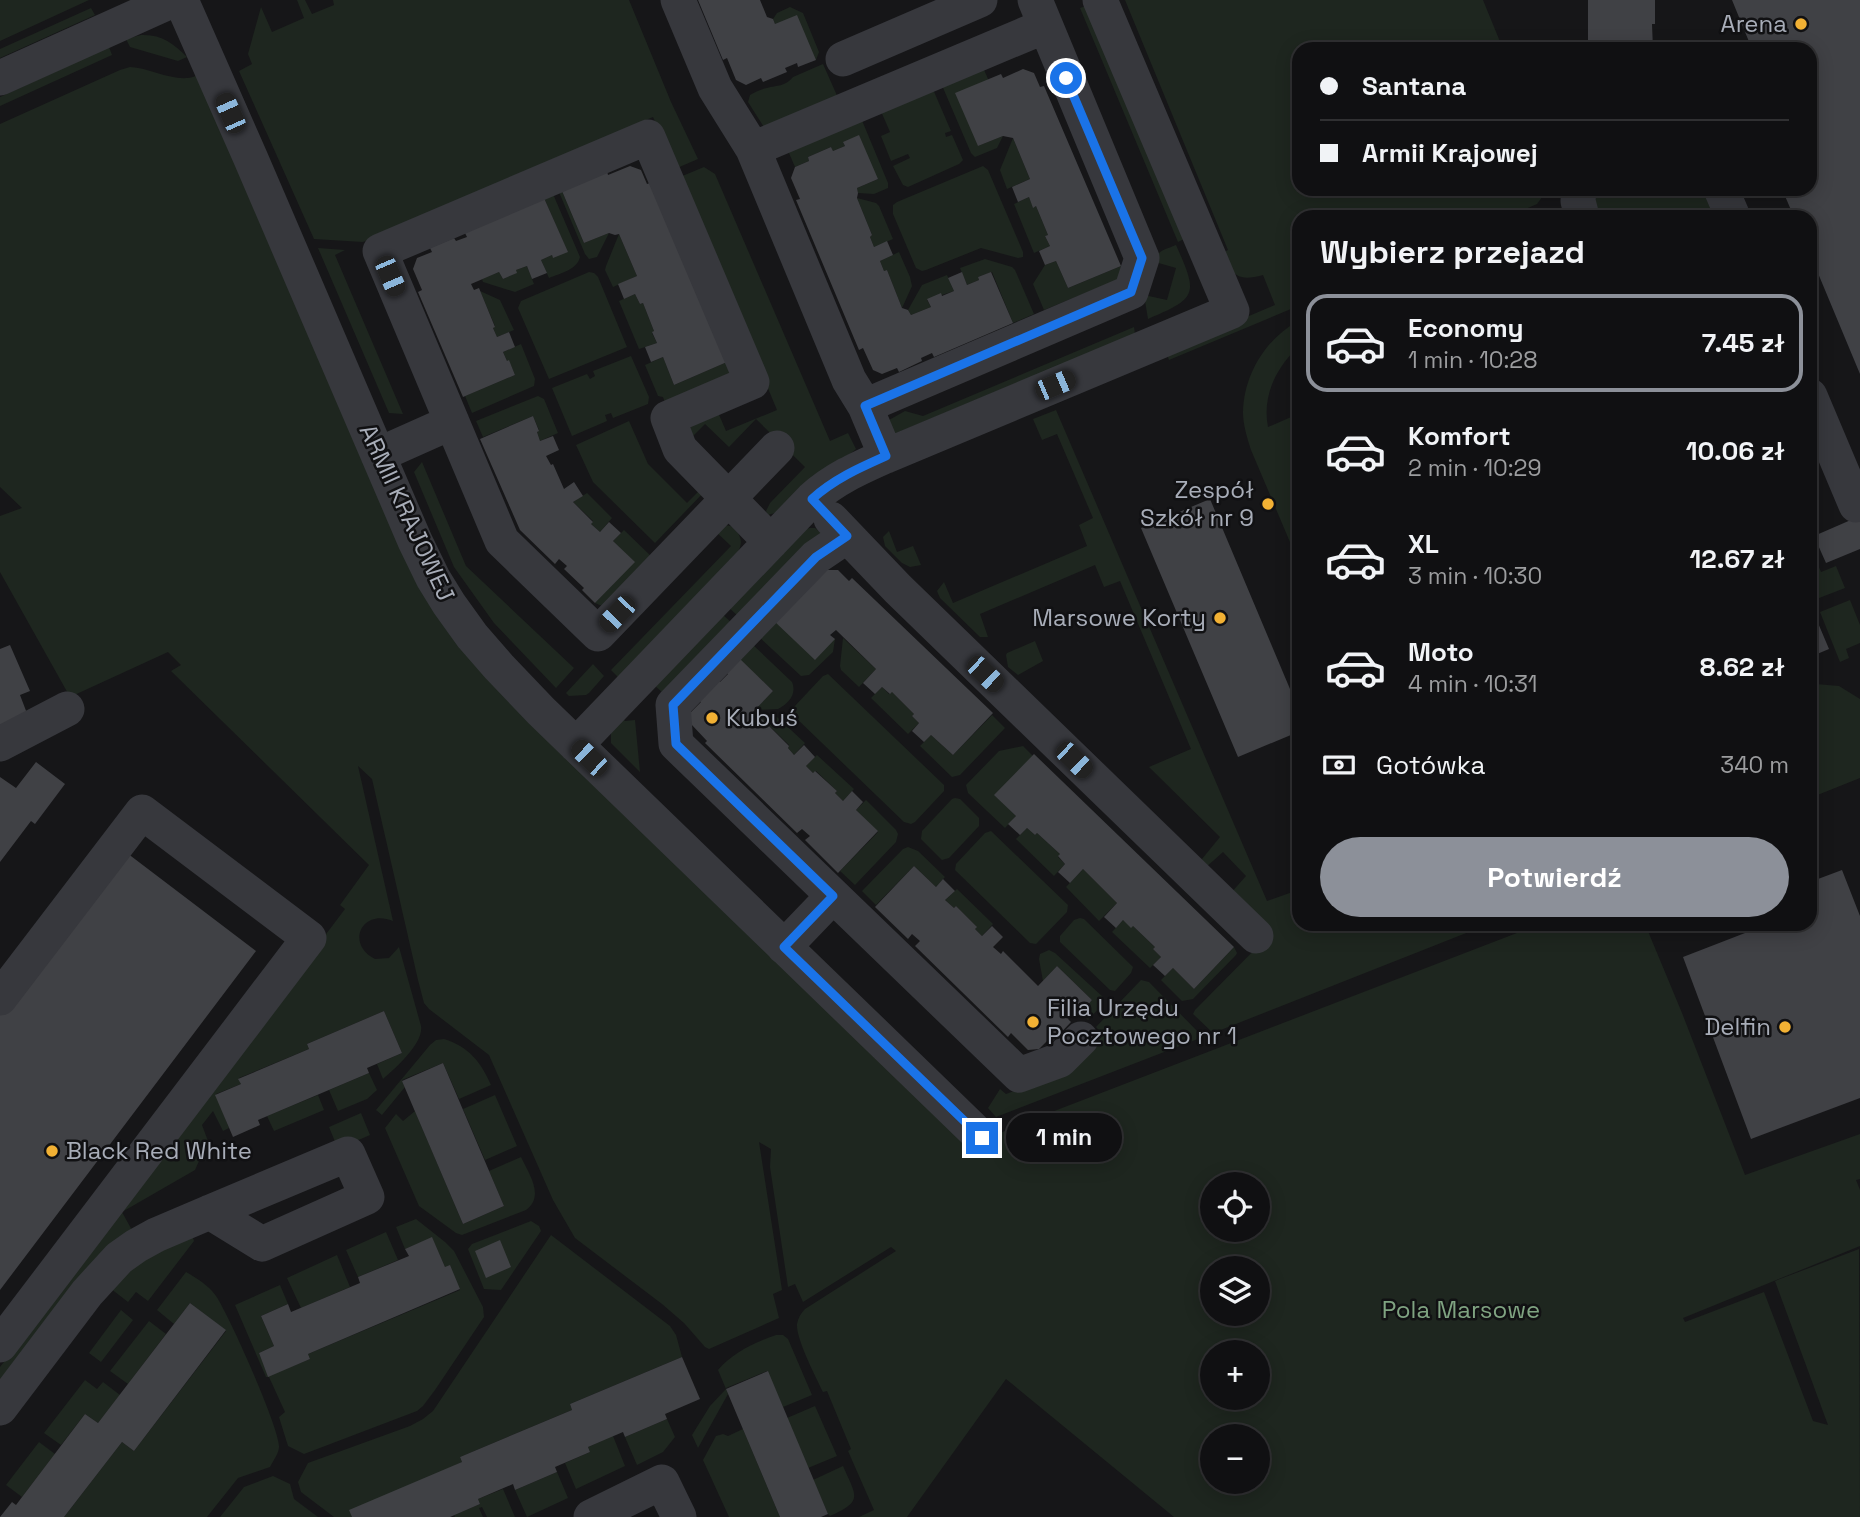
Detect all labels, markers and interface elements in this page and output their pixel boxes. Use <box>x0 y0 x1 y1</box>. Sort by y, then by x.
place label: Arena <box>1721 8 1787 39</box>
marker: Arena <box>1793 16 1809 32</box>
route start <box>1050 62 1082 94</box>
text: Santana <box>1362 69 1466 103</box>
car <box>212 90 249 136</box>
text: Armii Krajowej <box>1362 136 1538 170</box>
text: Wybierz przejazd <box>1320 232 1585 272</box>
car <box>373 253 408 299</box>
text: Economy <box>1408 311 1524 345</box>
icon: car <box>1324 312 1387 375</box>
text: 7.45 zł <box>1702 326 1785 360</box>
text: 1 min · 10:28 <box>1408 345 1538 375</box>
car <box>1032 367 1079 403</box>
street label: ARMII KRAJOWEJ <box>353 419 462 607</box>
text: Komfort <box>1408 419 1511 453</box>
icon: car <box>1324 420 1387 483</box>
text: 10.06 zł <box>1686 434 1785 468</box>
text: 2 min · 10:29 <box>1408 453 1541 483</box>
place label: Zespół Szkół nr 9 <box>1140 474 1254 533</box>
marker: Zespół Szkół nr 9 <box>1260 496 1276 512</box>
text: XL <box>1408 527 1439 561</box>
icon: car <box>1324 528 1387 591</box>
text: 12.67 zł <box>1690 542 1785 576</box>
text: 3 min · 10:30 <box>1408 561 1542 591</box>
car <box>595 592 640 636</box>
place label: Marsowe Korty <box>1032 602 1206 633</box>
marker: Marsowe Korty <box>1212 610 1228 626</box>
text: Moto <box>1408 635 1474 669</box>
icon: car <box>1324 636 1387 699</box>
text: 8.62 zł <box>1700 650 1785 684</box>
car <box>963 652 1008 696</box>
text: 4 min · 10:31 <box>1408 669 1537 699</box>
place label: Kubuś <box>726 702 798 733</box>
marker: Kubuś <box>704 710 720 726</box>
car <box>567 736 612 780</box>
car <box>1052 738 1097 782</box>
icon: cash <box>1320 746 1358 784</box>
text: Gotówka <box>1376 748 1486 782</box>
text: 340 m <box>1720 750 1789 780</box>
button: Potwierdź <box>1320 837 1789 917</box>
place label: Filia Urzędu Pocztowego nr 1 <box>1047 992 1237 1051</box>
place label: Delfin <box>1704 1011 1771 1042</box>
marker: Filia Urzędu Pocztowego nr 1 <box>1025 1014 1041 1030</box>
marker: Delfin <box>1777 1019 1793 1035</box>
callout: 1 min <box>1006 1114 1122 1162</box>
route end <box>966 1122 998 1154</box>
text: 1 min <box>1036 1122 1092 1152</box>
place label: Black Red White <box>66 1135 252 1166</box>
marker: Black Red White <box>44 1143 60 1159</box>
map controls <box>1200 1172 1270 1494</box>
button: locate <box>1200 1172 1270 1242</box>
button: layers <box>1200 1256 1270 1326</box>
park label: Pola Marsowe <box>1382 1294 1540 1325</box>
button: + <box>1200 1340 1270 1410</box>
button: − <box>1200 1424 1270 1494</box>

